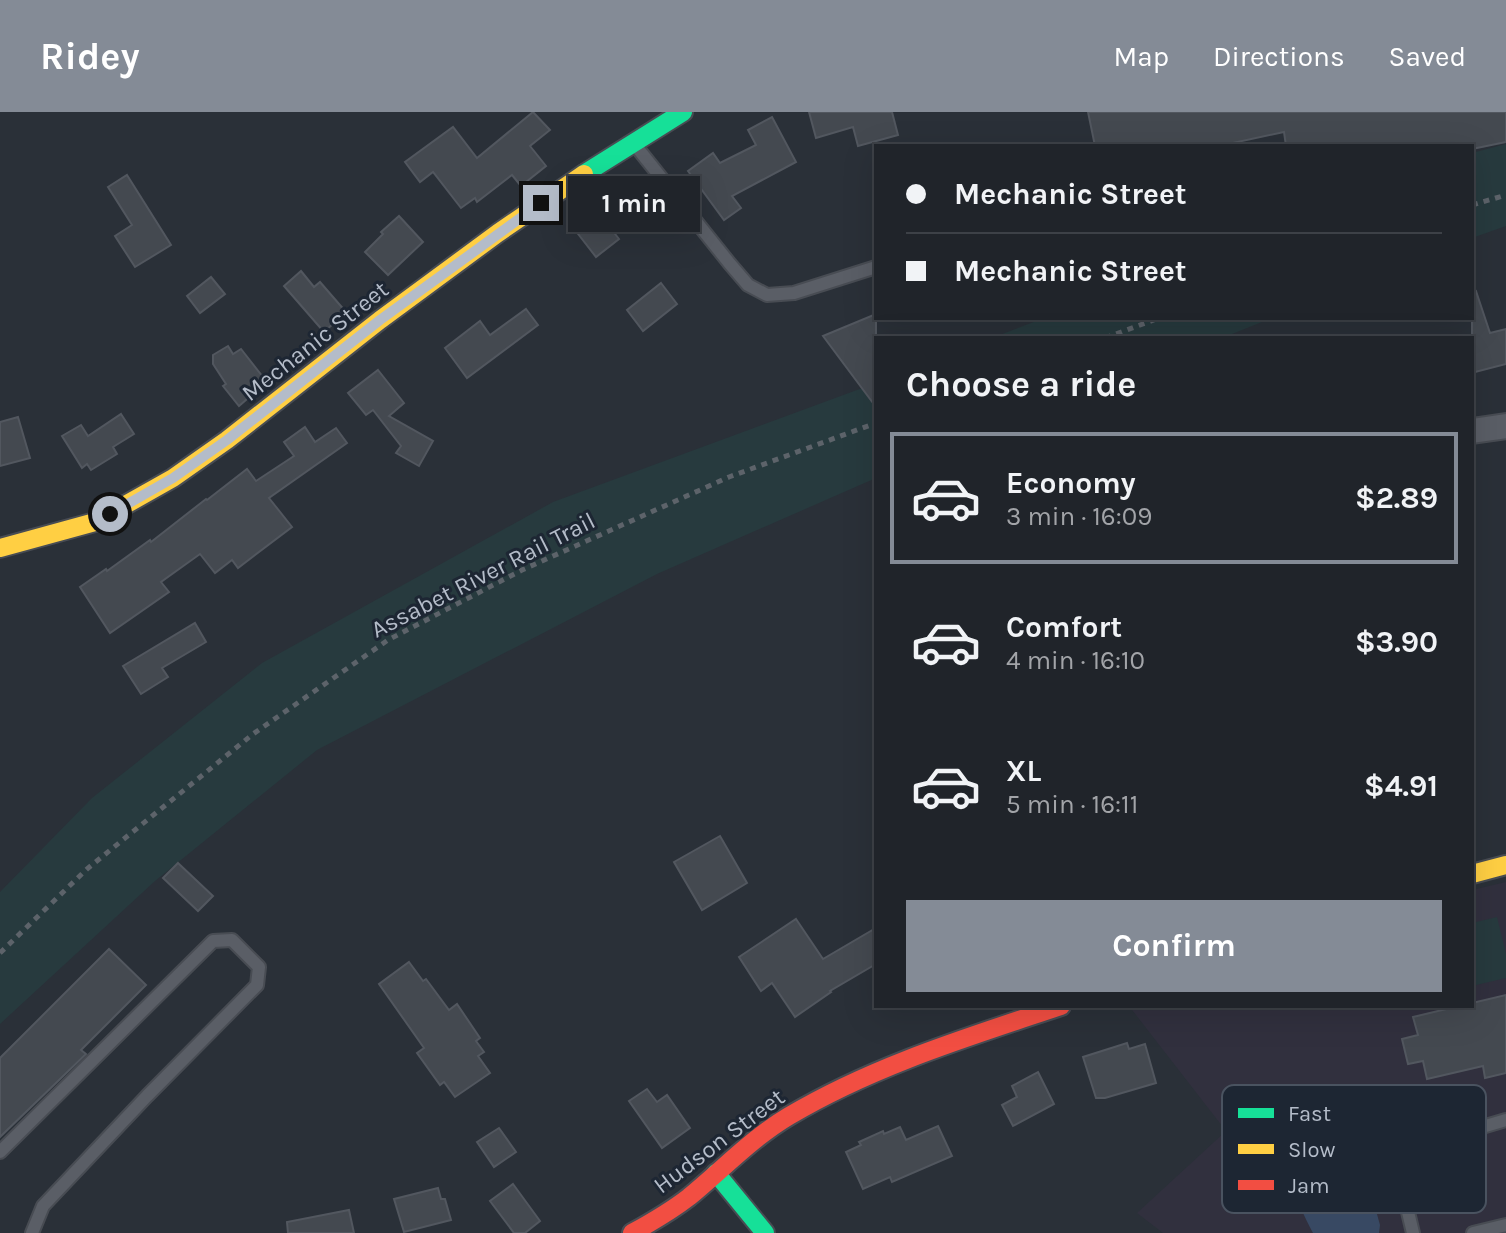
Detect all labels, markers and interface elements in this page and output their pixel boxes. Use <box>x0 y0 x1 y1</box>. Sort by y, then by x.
text: Ridey <box>40 34 140 79</box>
text: Map <box>1114 40 1169 73</box>
text: Directions <box>1213 40 1345 73</box>
text: Saved <box>1389 40 1466 73</box>
callout: 1 min <box>569 175 701 231</box>
text: Mechanic Street <box>954 176 1187 212</box>
route end <box>523 185 559 221</box>
text: 1 min <box>601 188 667 219</box>
text: Mechanic Street <box>954 253 1187 289</box>
street label: Mechanic Street <box>236 275 394 407</box>
text: Choose a ride <box>906 363 1136 405</box>
icon: car <box>910 462 982 534</box>
text: Economy <box>1006 465 1136 501</box>
text: $2.89 <box>1355 480 1438 516</box>
route start <box>92 496 128 532</box>
text: 3 min · 16:09 <box>1006 501 1152 532</box>
street label: Assabet River Rail Trail <box>366 506 600 644</box>
icon: car <box>910 606 982 678</box>
text: Comfort <box>1006 609 1122 645</box>
text: $3.90 <box>1355 624 1438 660</box>
text: 4 min · 16:10 <box>1006 645 1145 676</box>
icon: car <box>910 750 982 822</box>
text: XL <box>1006 753 1041 789</box>
text: $4.91 <box>1364 768 1438 804</box>
text: 5 min · 16:11 <box>1006 789 1138 820</box>
button: Confirm <box>906 900 1442 992</box>
street label: Hudson Street <box>648 1083 790 1199</box>
legend <box>1222 1085 1486 1213</box>
text: Fast <box>1288 1101 1331 1127</box>
text: Slow <box>1288 1137 1335 1163</box>
text: Jam <box>1288 1173 1330 1199</box>

